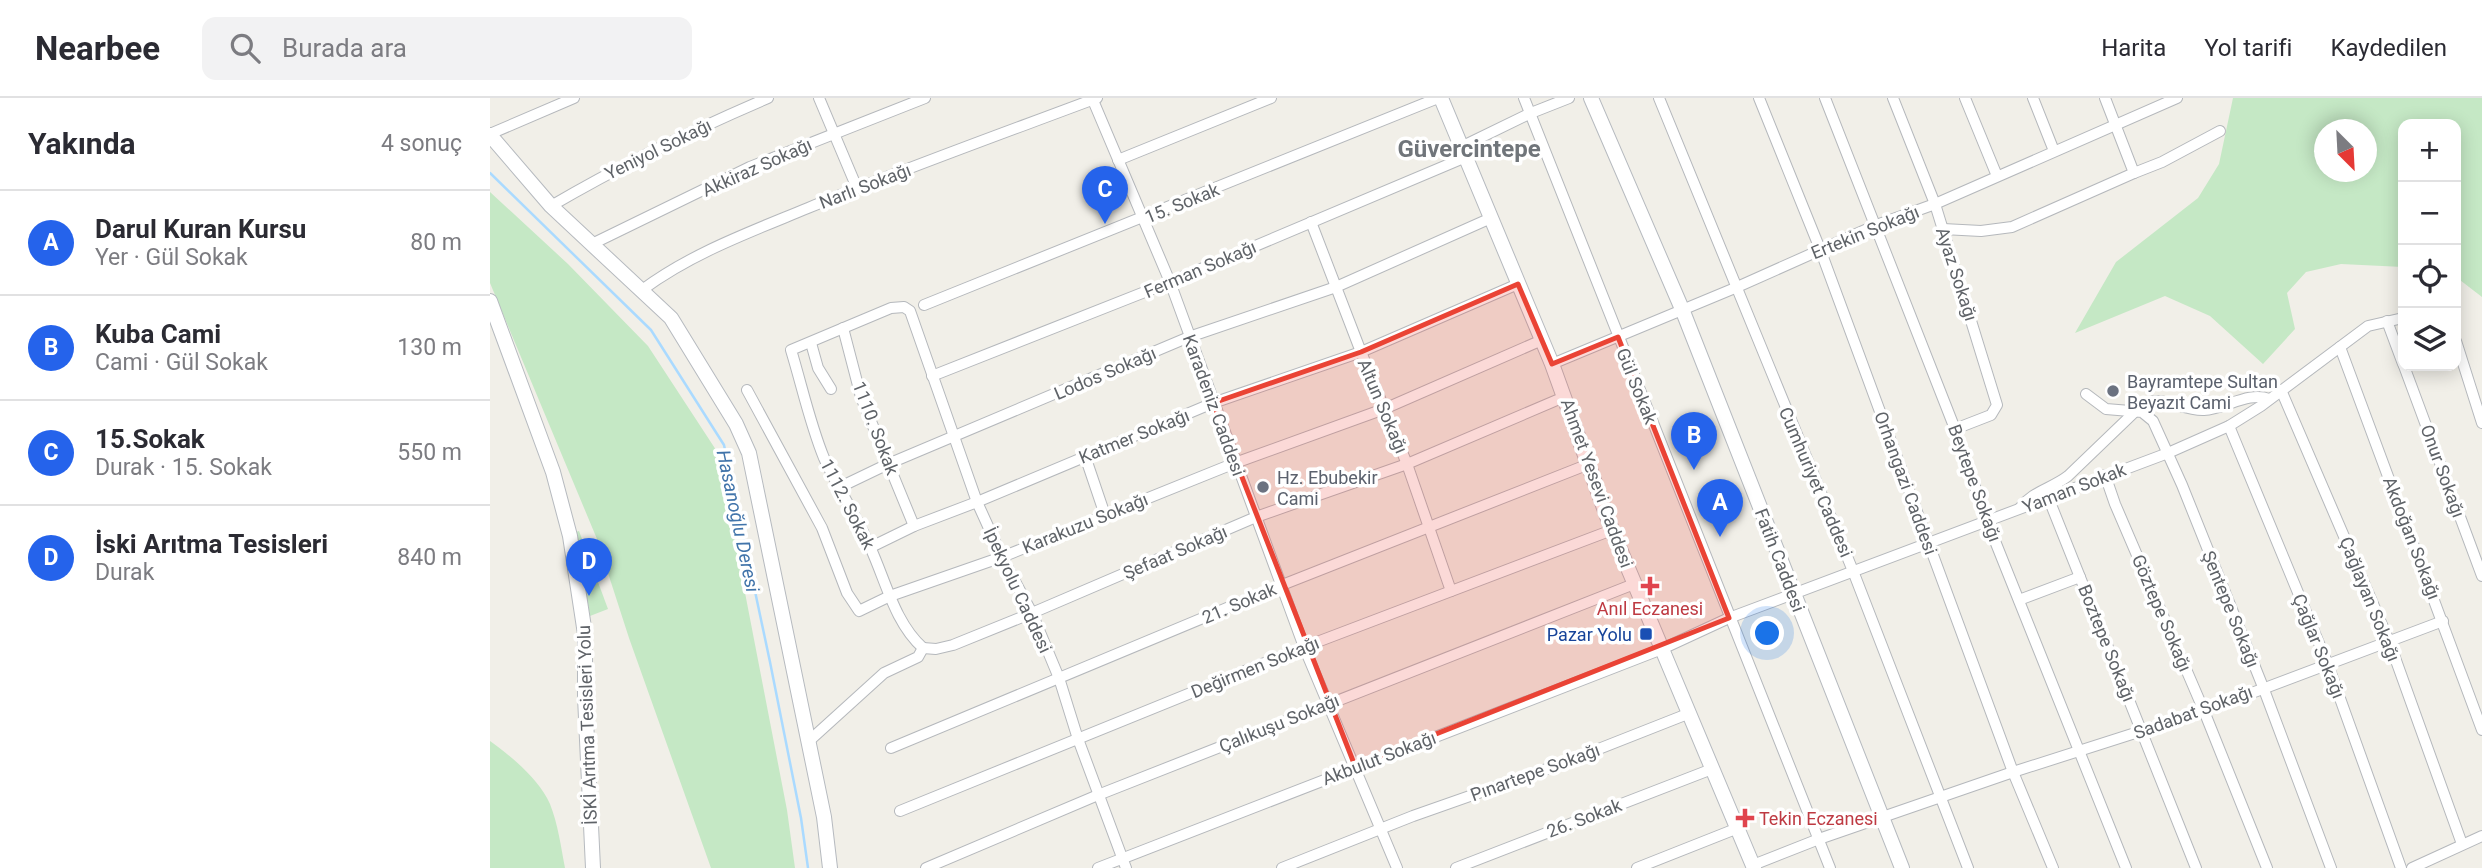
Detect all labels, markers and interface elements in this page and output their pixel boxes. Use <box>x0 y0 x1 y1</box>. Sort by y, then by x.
search box <box>202 17 692 80</box>
text: Nearbee <box>35 29 160 68</box>
icon: search <box>226 29 264 67</box>
text: Burada ara <box>282 33 407 63</box>
text: Harita <box>2101 34 2166 62</box>
text: Yol tarifi <box>2204 34 2292 62</box>
text: Kaydedilen <box>2330 34 2447 62</box>
street label: Yeniyol Sokağı <box>601 114 715 184</box>
north arrow <box>2314 119 2377 182</box>
map controls <box>2398 119 2461 371</box>
button: + <box>2398 119 2461 182</box>
text: Yakında <box>28 126 136 161</box>
text: 4 sonuç <box>381 130 462 157</box>
street label: Akkiraz Sokağı <box>699 133 815 201</box>
district label: Güvercintepe <box>1397 135 1541 163</box>
street label: Narlı Sokağı <box>816 159 914 213</box>
pin: C <box>1082 166 1128 224</box>
street label: 15. Sokak <box>1142 178 1223 227</box>
button: − <box>2398 182 2461 245</box>
street label: Ertekin Sokağı <box>1808 201 1922 263</box>
text: Darul Kuran Kursu <box>95 214 306 244</box>
street label: Ayaz Sokağı <box>1932 224 1982 324</box>
text: A <box>43 229 59 256</box>
text: 80 m <box>410 229 462 256</box>
street label: Ferman Sokağı <box>1141 236 1259 302</box>
text: Yer · Gül Sokak <box>95 244 248 271</box>
button: locate <box>2398 245 2461 308</box>
button: layers <box>2398 308 2461 371</box>
text: Kuba Cami <box>95 319 221 349</box>
street label: Karadeniz Caddesi <box>1179 331 1249 479</box>
text: B <box>44 334 58 361</box>
text: 130 m <box>397 334 462 361</box>
street label: Lodos Sokağı <box>1051 342 1159 404</box>
street label: Gül Sokak <box>1612 345 1662 428</box>
text: Cami · Gül Sokak <box>95 349 268 376</box>
street label: Altun Sokağı <box>1354 356 1412 456</box>
place label: Bayramtepe Sultan Beyazıt Cami <box>2127 371 2278 413</box>
street label: 1110. Sokak <box>849 378 904 479</box>
marker: Bayramtepe Sultan Beyazıt Cami <box>2105 383 2121 399</box>
street label: Ahmet Yesevi Caddesi <box>1557 396 1637 570</box>
street label: Katmer Sokağı <box>1076 404 1192 468</box>
street label: Cumhuriyet Caddesi <box>1775 404 1857 560</box>
street label: Orhangazi Caddesi <box>1870 409 1942 557</box>
pin: B <box>1671 412 1717 470</box>
street label: Beytepe Sokağı <box>1944 422 2006 544</box>
street label: Onur Sokağı <box>2417 422 2469 520</box>
text: 15.Sokak <box>95 424 205 454</box>
text: C <box>43 439 59 466</box>
text: 550 m <box>397 439 462 466</box>
water label: Hasanoğlu Deresi <box>712 448 764 595</box>
text: Durak · 15. Sokak <box>95 454 272 481</box>
street label: 1112. Sokak <box>816 455 880 554</box>
street label: Yaman Sokak <box>2019 458 2129 517</box>
place label: Hz. Ebubekir Cami <box>1277 467 1378 509</box>
street label: Akdoğan Sokağı <box>2379 474 2445 602</box>
marker: Hz. Ebubekir Cami <box>1255 479 1271 495</box>
pin: A <box>1697 479 1743 537</box>
street label: Karakuzu Sokağı <box>1019 488 1151 558</box>
street label: Fatih Caddesi <box>1751 505 1809 615</box>
street label: Şefaat Sokağı <box>1120 521 1230 583</box>
street label: İpekyolu Caddesi <box>980 524 1056 656</box>
text: İski Arıtma Tesisleri <box>95 529 328 559</box>
street label: Çağlayan Sokağı <box>2335 534 2405 664</box>
pin: D <box>566 538 612 596</box>
text: D <box>44 544 58 571</box>
text: 840 m <box>397 544 462 571</box>
street label: Şentepe Sokağı <box>2198 548 2264 670</box>
street label: Göztepe Sokağı <box>2128 551 2196 675</box>
text: Durak <box>95 559 154 586</box>
street label: 21. Sokak <box>1199 578 1280 628</box>
marker: Anıl Eczanesi <box>1642 578 1658 594</box>
street label: Boztepe Sokağı <box>2074 581 2140 705</box>
street label: Çağlar Sokağı <box>2289 591 2349 701</box>
place label: Anıl Eczanesi <box>1597 598 1703 619</box>
your location <box>1750 616 1784 650</box>
place label: Pazar Yolu <box>1547 624 1632 645</box>
street label: İSKİ Arıtma Tesisleri Yolu <box>573 625 601 825</box>
marker: Pazar Yolu <box>1638 626 1654 642</box>
street label: Değirmen Sokağı <box>1188 632 1322 702</box>
street label: Sadabat Sokağı <box>2131 681 2255 743</box>
street label: Çalıkuşu Sokağı <box>1216 689 1342 757</box>
street label: Akbulut Sokağı <box>1319 727 1439 789</box>
street label: Pınartepe Sokağı <box>1467 739 1603 805</box>
street label: 26. Sokak <box>1544 794 1625 842</box>
place label: Tekin Eczanesi <box>1759 808 1878 829</box>
marker: Tekin Eczanesi <box>1737 810 1753 826</box>

